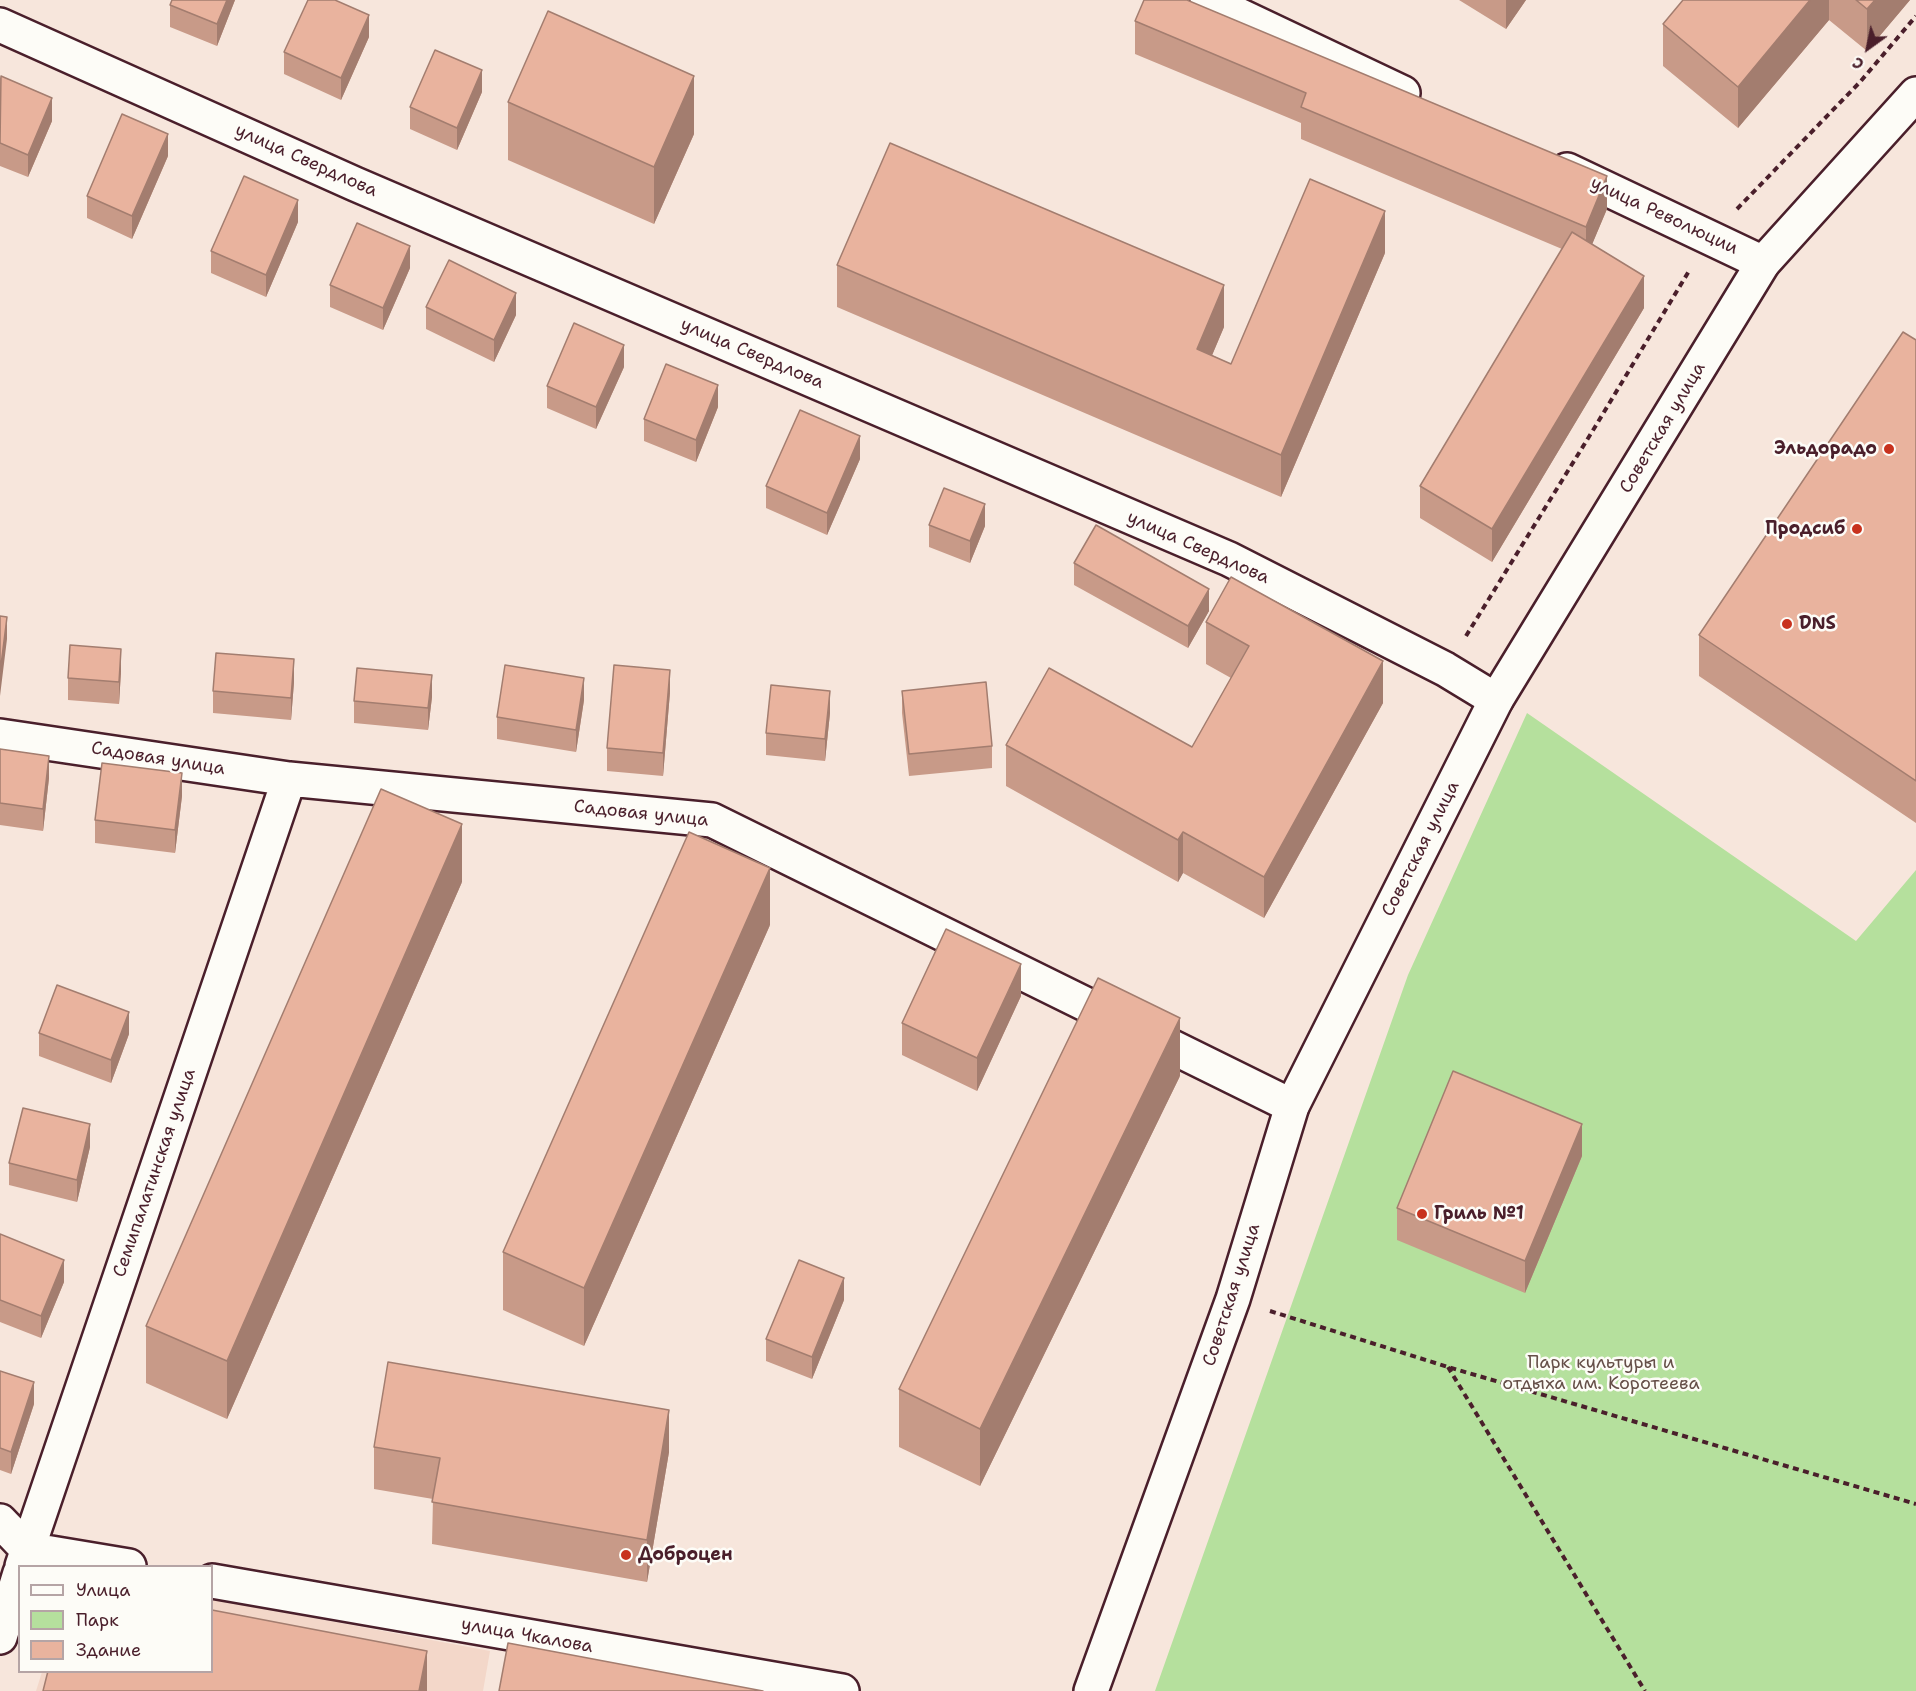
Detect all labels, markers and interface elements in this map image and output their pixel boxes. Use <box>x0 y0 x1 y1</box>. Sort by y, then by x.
north arrow <box>1838 18 1898 78</box>
text: С <box>1848 52 1868 75</box>
street label: улица Свердлова <box>231 120 381 202</box>
street label: улица Революции <box>1587 172 1741 260</box>
street label: улица Свердлова <box>677 314 827 394</box>
street label: Советская улица <box>1615 359 1711 497</box>
place label: Эльдорадо <box>1774 438 1877 460</box>
marker: Эльдорадо <box>1882 442 1896 456</box>
street label: улица Свердлова <box>1123 507 1273 589</box>
place label: Продсиб <box>1765 518 1845 540</box>
marker: Продсиб <box>1850 522 1864 536</box>
place label: DNS <box>1799 613 1836 635</box>
marker: DNS <box>1780 617 1794 631</box>
street label: Садовая улица <box>90 738 226 780</box>
street label: Советская улица <box>1378 778 1464 920</box>
street label: Садовая улица <box>573 796 709 832</box>
street label: Семипалатинская улица <box>109 1066 201 1280</box>
place label: Гриль №1 <box>1434 1203 1524 1225</box>
marker: Гриль №1 <box>1415 1207 1429 1221</box>
street label: Советская улица <box>1199 1221 1265 1369</box>
park label: Парк культуры и отдыха им. Коротеева <box>1502 1352 1700 1394</box>
place label: Доброцен <box>638 1544 733 1566</box>
marker: Доброцен <box>619 1548 633 1562</box>
legend <box>18 1565 213 1673</box>
text: Улица <box>76 1578 130 1602</box>
text: Парк <box>76 1608 119 1632</box>
street label: улица Чкалова <box>459 1614 595 1658</box>
text: Здание <box>76 1638 141 1662</box>

